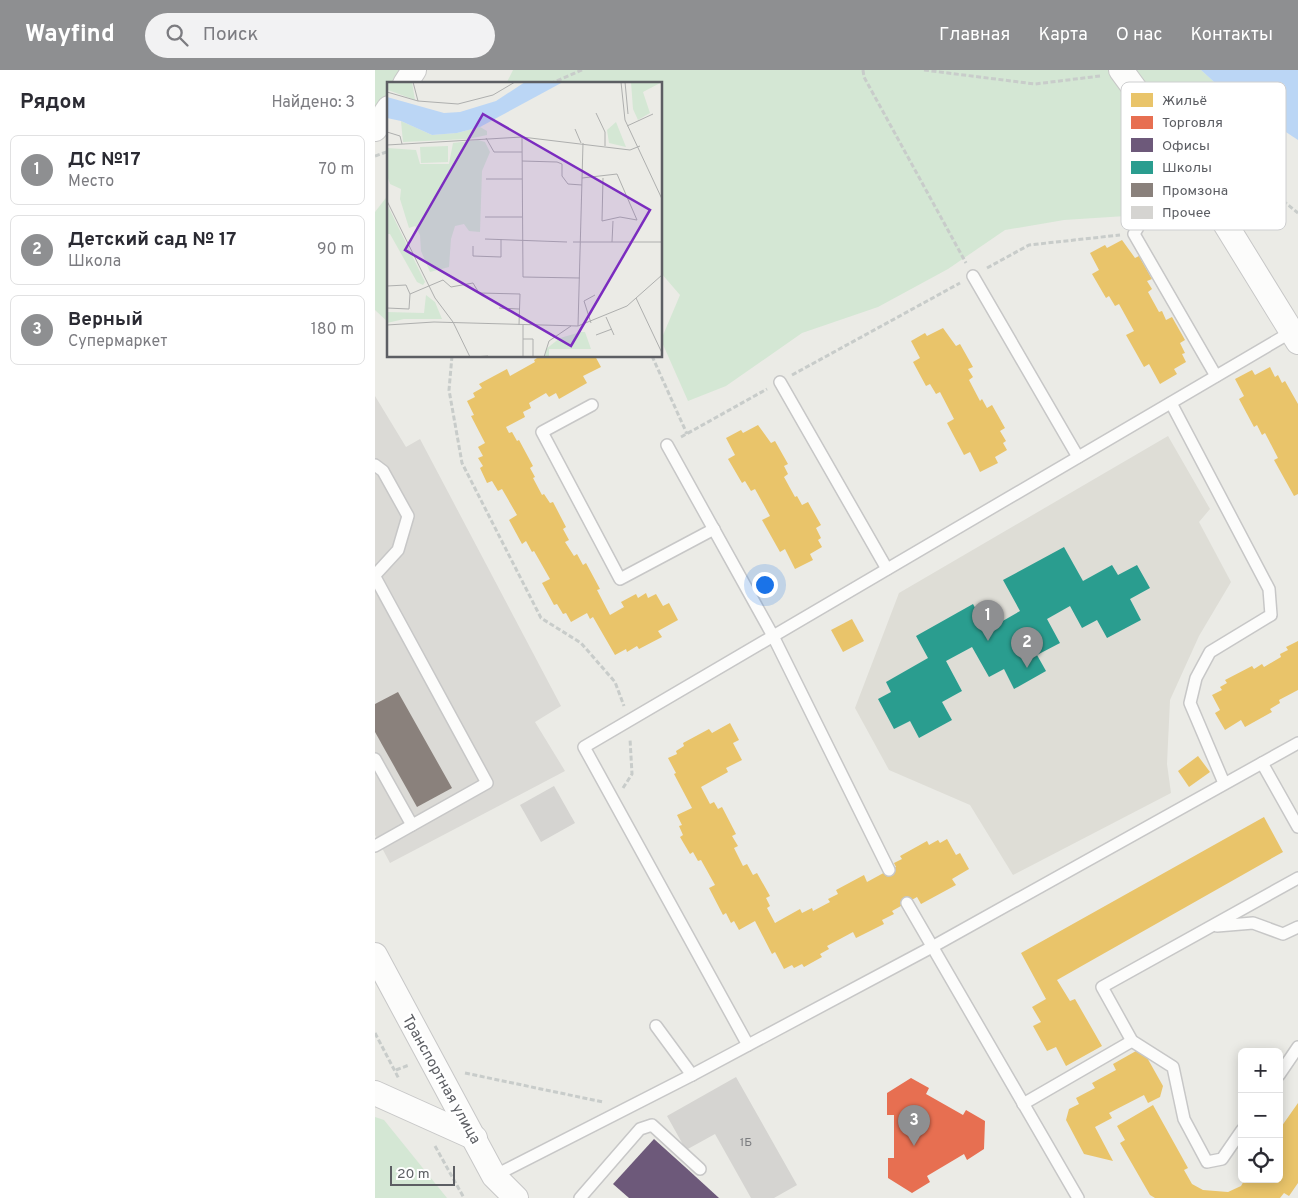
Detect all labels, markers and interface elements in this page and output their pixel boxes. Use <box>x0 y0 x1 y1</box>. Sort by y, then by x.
search box <box>145 13 495 58</box>
text: Wayfind <box>25 20 115 50</box>
icon: search <box>163 21 191 49</box>
text: Поиск <box>203 23 258 47</box>
text: Главная <box>939 24 1010 47</box>
text: Карта <box>1038 24 1088 47</box>
text: О нас <box>1116 24 1162 47</box>
text: Контакты <box>1190 24 1273 47</box>
inset map <box>387 82 663 358</box>
legend <box>1121 82 1286 230</box>
text: Рядом <box>20 89 86 116</box>
text: Найдено: 3 <box>271 93 355 113</box>
text: Жильё <box>1162 93 1207 110</box>
text: Торговля <box>1162 115 1223 132</box>
text: Офисы <box>1162 138 1210 155</box>
text: ДС №17 <box>68 148 141 172</box>
text: 1 <box>34 160 40 180</box>
text: 70 m <box>319 160 354 180</box>
text: Школы <box>1162 160 1212 177</box>
text: Место <box>68 172 114 192</box>
text: Промзона <box>1162 183 1228 200</box>
text: Прочее <box>1162 205 1211 222</box>
text: Детский сад № 17 <box>68 228 236 252</box>
text: 2 <box>32 240 42 260</box>
text: 90 m <box>317 240 354 260</box>
text: Школа <box>68 252 121 272</box>
text: Верный <box>68 308 143 332</box>
text: 3 <box>32 320 42 340</box>
text: 180 m <box>311 320 354 340</box>
text: Супермаркет <box>68 332 168 352</box>
your location <box>752 572 778 598</box>
pin: 1 <box>972 600 1004 641</box>
pin: 2 <box>1011 627 1043 668</box>
street label: Транспортная улица <box>397 1012 484 1148</box>
map controls <box>1238 1048 1283 1183</box>
button: + <box>1238 1048 1283 1093</box>
button: − <box>1238 1093 1283 1138</box>
pin: 3 <box>898 1105 930 1146</box>
house number: 1Б <box>740 1135 752 1151</box>
button: locate <box>1238 1138 1283 1183</box>
scale bar <box>390 1163 455 1186</box>
text: 20 m <box>397 1166 430 1183</box>

